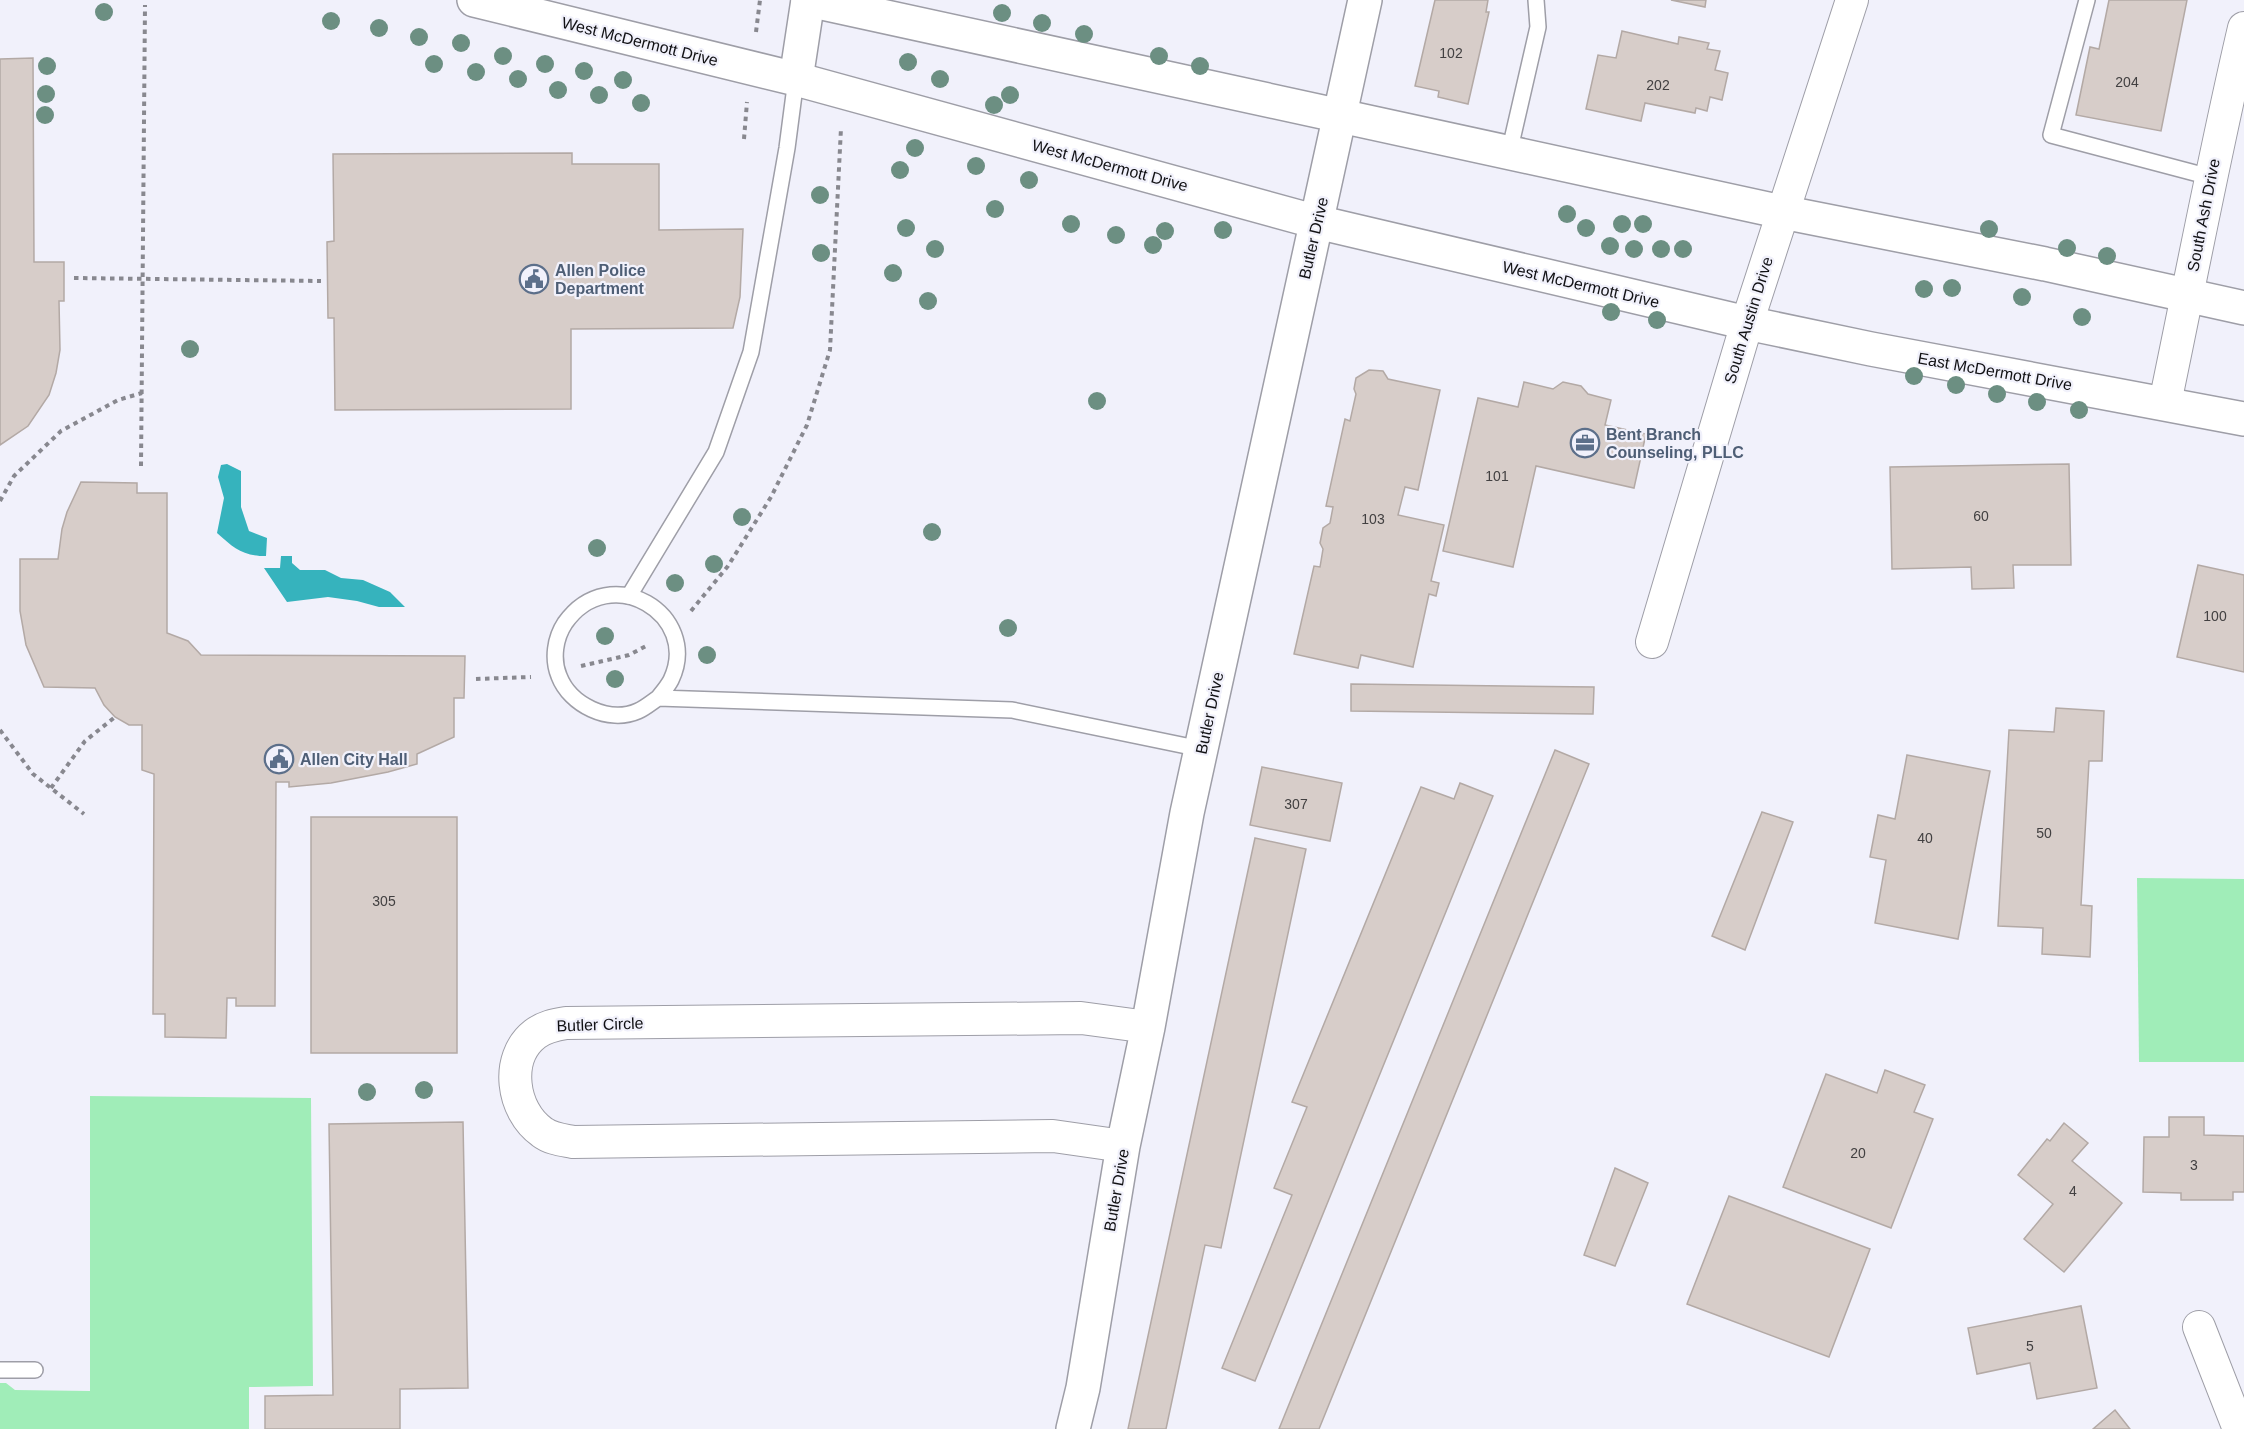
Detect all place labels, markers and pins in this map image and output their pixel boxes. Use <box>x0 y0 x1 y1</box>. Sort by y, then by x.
place label: Allen Police Department <box>555 262 646 297</box>
public building icon: Allen Police Department <box>518 263 550 295</box>
place label: Bent Branch Counseling, PLLC <box>1606 426 1744 461</box>
office icon: Bent Branch Counseling, PLLC <box>1569 427 1601 459</box>
public building icon: Allen City Hall <box>263 743 295 775</box>
place label: Allen City Hall <box>300 751 408 768</box>

